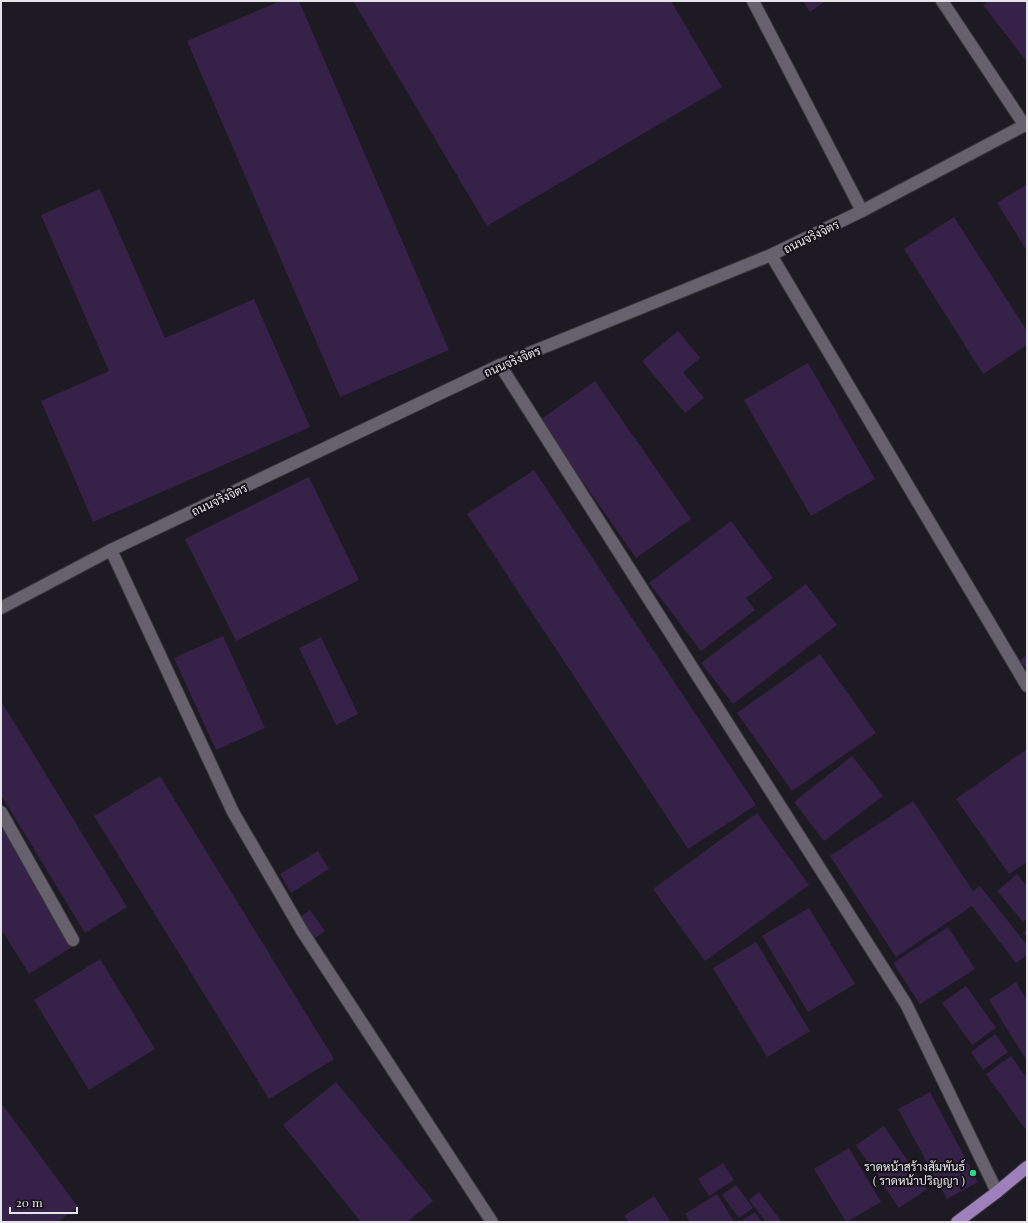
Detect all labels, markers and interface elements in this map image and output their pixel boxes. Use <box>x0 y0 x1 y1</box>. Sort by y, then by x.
street label: ถนนจริงจิตร <box>781 216 842 256</box>
street label: ถนนจริงจิตร <box>481 342 543 380</box>
street label: ถนนจริงจิตร <box>188 479 250 519</box>
place label: ราดหน้าสร้างสัมพันธ์ ( ราดหน้าปริญญา ) <box>864 1158 965 1188</box>
marker: ราดหน้าสร้างสัมพันธ์ ( ราดหน้าปริญญา ) <box>968 1168 978 1178</box>
scale bar <box>10 1189 77 1215</box>
text: 20 m <box>16 1194 43 1210</box>

